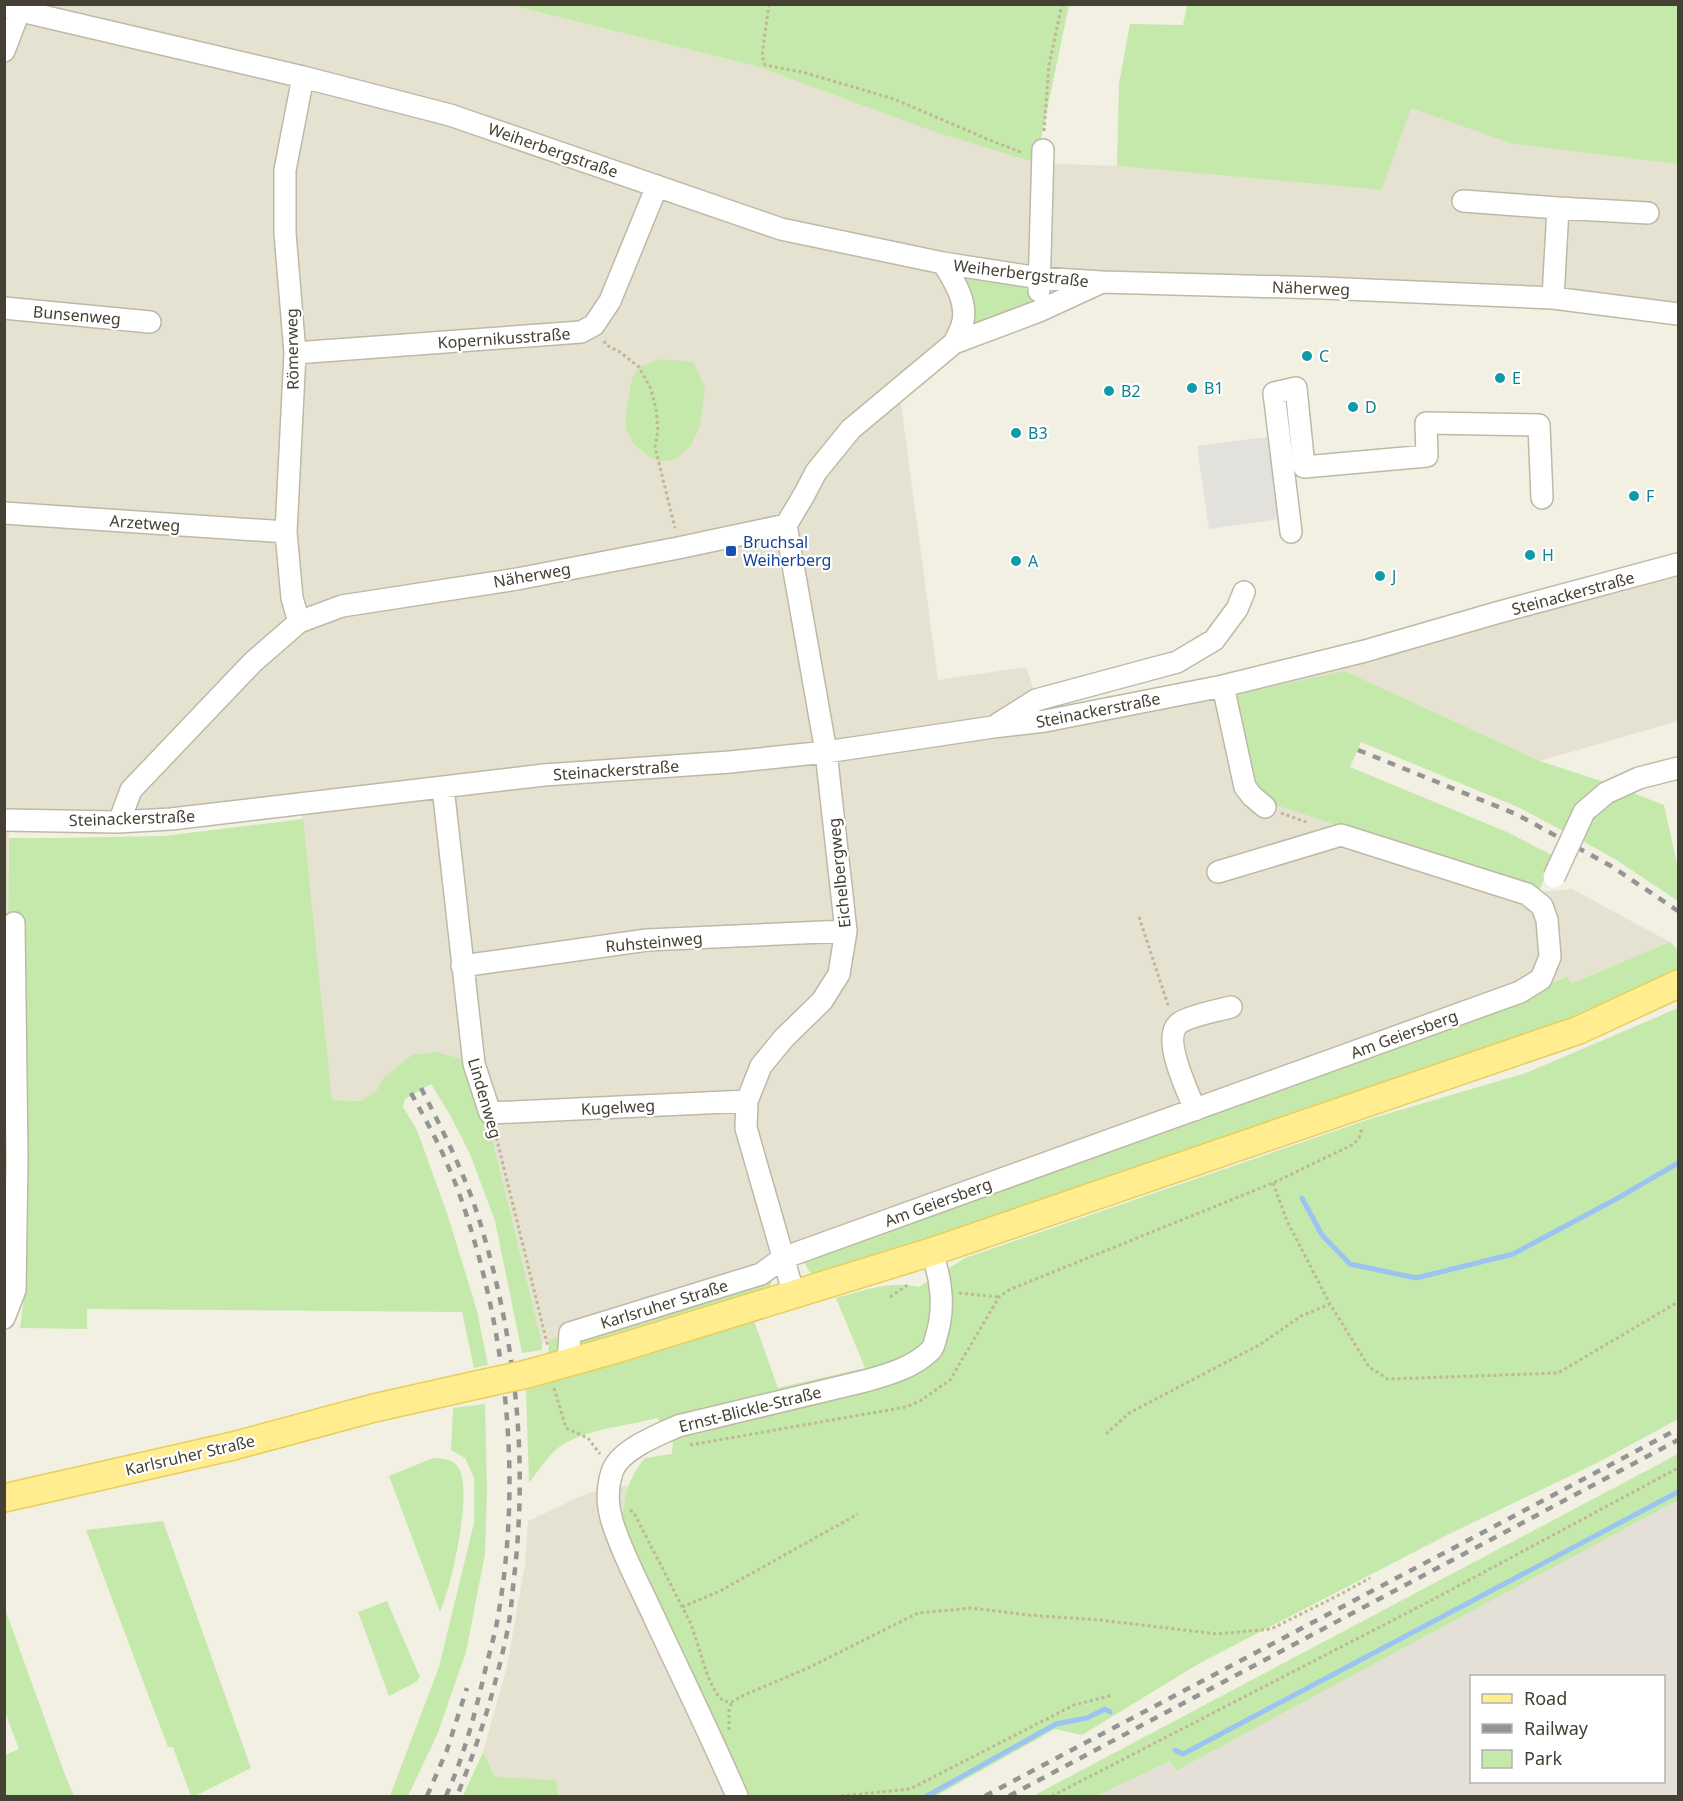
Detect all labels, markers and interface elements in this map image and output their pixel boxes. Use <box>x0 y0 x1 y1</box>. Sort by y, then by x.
street label: Weiherbergstraße <box>485 117 621 183</box>
street label: Weiherbergstraße <box>952 254 1090 292</box>
street label: Näherweg <box>1272 276 1350 300</box>
street label: Bunsenweg <box>32 300 122 330</box>
street label: Römerweg <box>280 308 304 390</box>
street label: Kopernikusstraße <box>437 322 571 354</box>
place label: C <box>1319 345 1329 367</box>
marker: C <box>1300 349 1314 363</box>
place label: E <box>1512 367 1521 389</box>
marker: E <box>1493 371 1507 385</box>
place label: B1 <box>1204 377 1224 399</box>
place label: B2 <box>1121 380 1141 402</box>
marker: B1 <box>1185 381 1199 395</box>
marker: B2 <box>1102 384 1116 398</box>
place label: D <box>1365 396 1377 418</box>
marker: D <box>1346 400 1360 414</box>
place label: B3 <box>1028 422 1048 444</box>
marker: B3 <box>1009 426 1023 440</box>
place label: F <box>1646 485 1654 507</box>
marker: F <box>1627 489 1641 503</box>
street label: Arzetweg <box>109 510 181 536</box>
place label: Bruchsal Weiherberg <box>743 531 831 571</box>
marker: Bruchsal Weiherberg <box>724 544 738 558</box>
place label: H <box>1542 544 1554 566</box>
marker: H <box>1523 548 1537 562</box>
place label: A <box>1028 550 1039 572</box>
marker: A <box>1009 554 1023 568</box>
street label: Näherweg <box>492 557 572 593</box>
place label: J <box>1390 565 1396 587</box>
street label: Steinackerstraße <box>1509 566 1637 620</box>
marker: J <box>1373 569 1387 583</box>
street label: Steinackerstraße <box>1034 687 1162 733</box>
street label: Steinackerstraße <box>552 755 680 785</box>
street label: Steinackerstraße <box>69 805 195 831</box>
street label: Eichelbergweg <box>822 817 856 929</box>
street label: Ruhsteinweg <box>604 927 704 957</box>
street label: Am Geiersberg <box>1347 1004 1461 1064</box>
street label: Lindenweg <box>463 1055 507 1141</box>
street label: Kugelweg <box>580 1094 656 1120</box>
street label: Am Geiersberg <box>881 1172 995 1232</box>
street label: Karlsruher Straße <box>597 1274 731 1334</box>
street label: Ernst-Blickle-Straße <box>676 1381 824 1437</box>
street label: Karlsruher Straße <box>123 1429 257 1481</box>
legend <box>1470 1675 1665 1783</box>
text: Road <box>1524 1686 1567 1710</box>
text: Railway <box>1524 1716 1589 1740</box>
text: Park <box>1524 1746 1562 1770</box>

